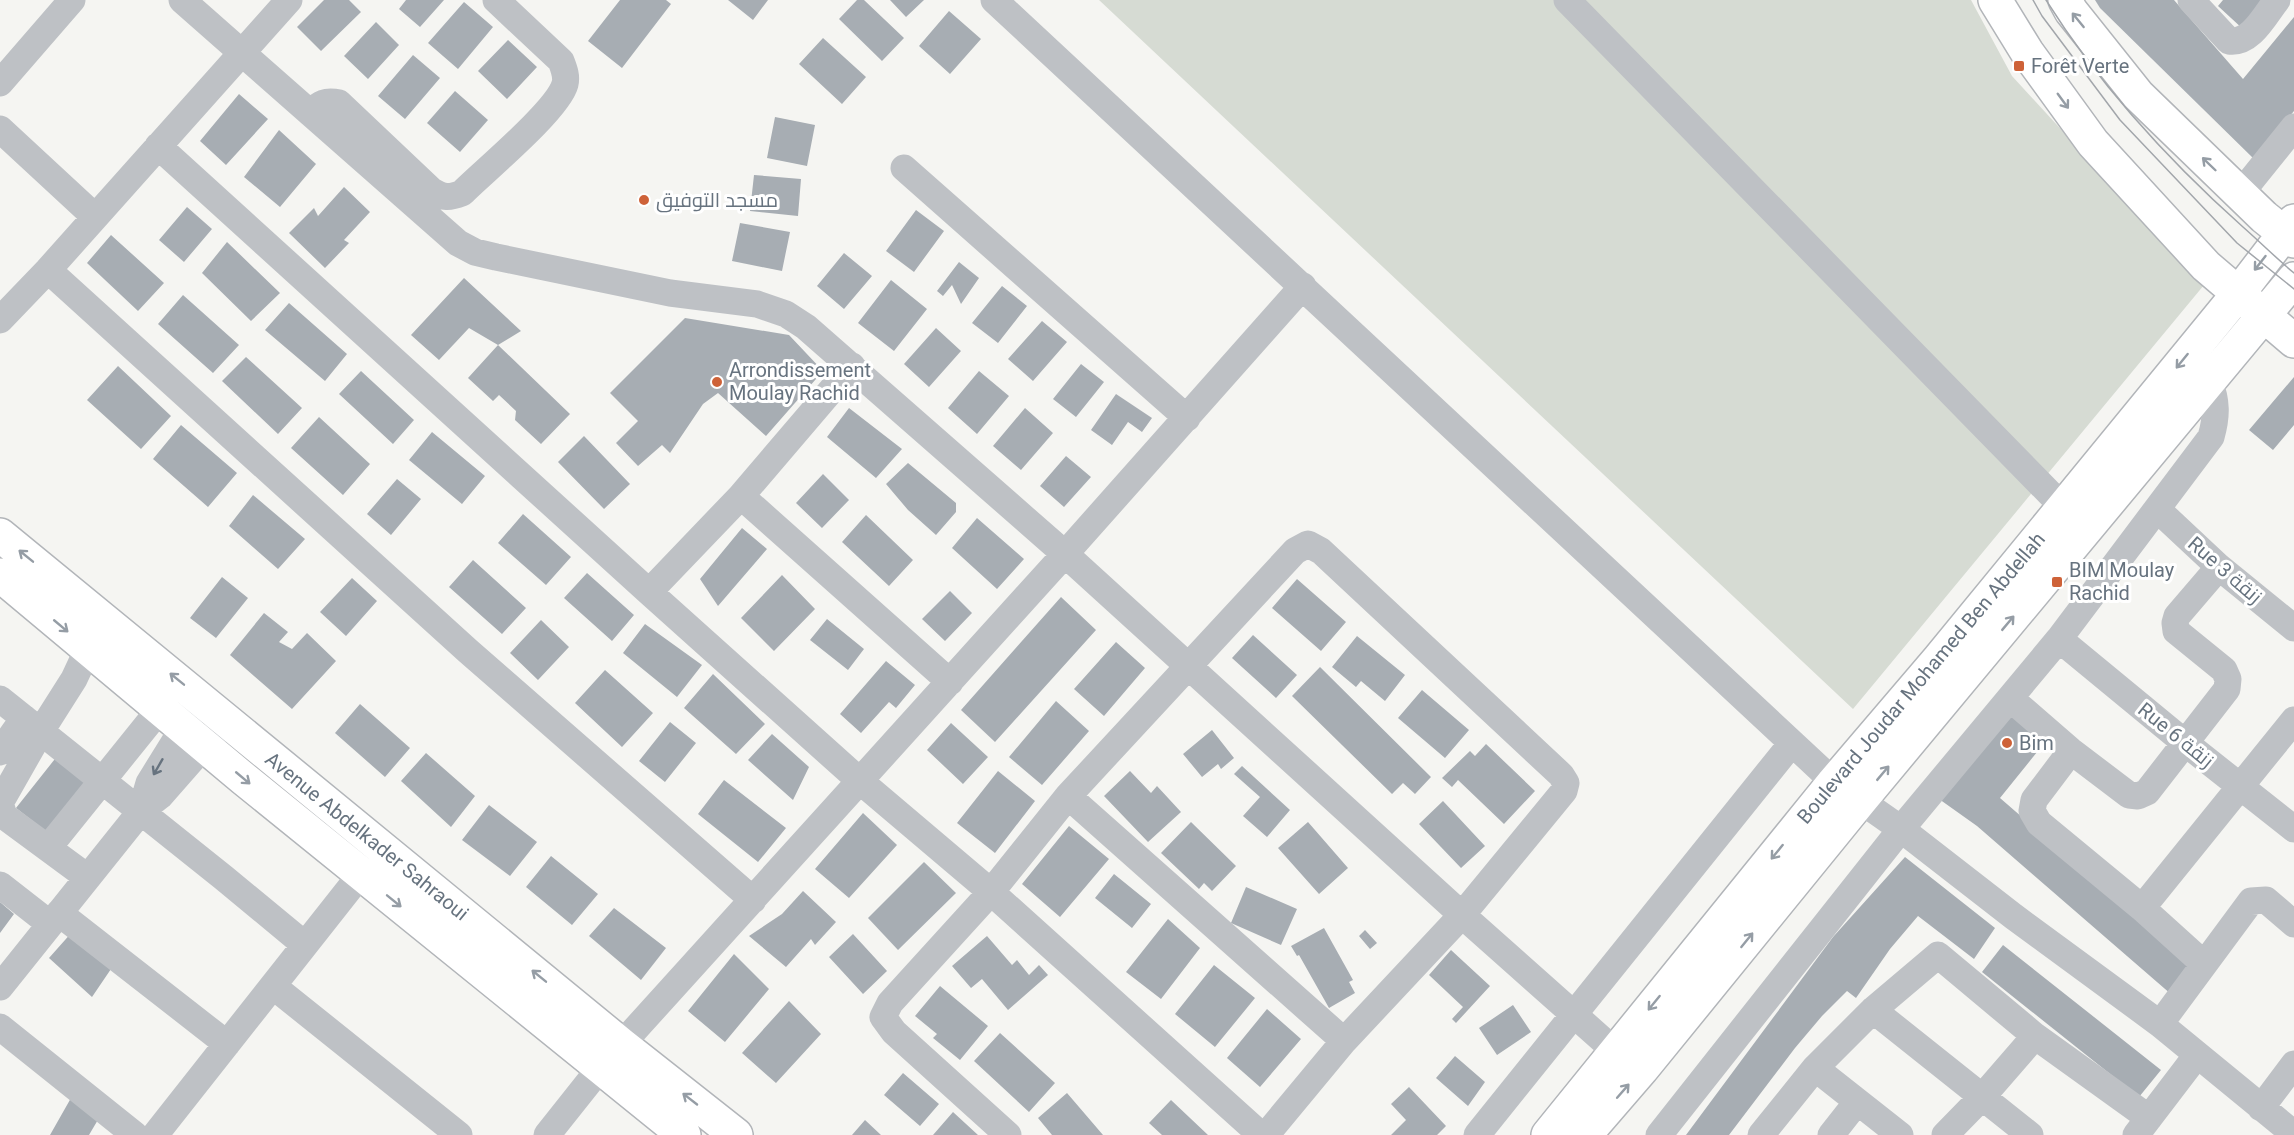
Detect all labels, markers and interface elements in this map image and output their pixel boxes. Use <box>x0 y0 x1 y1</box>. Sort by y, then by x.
one-way arrow <box>2072 13 2085 29</box>
place label: Forêt Verte <box>2031 54 2129 78</box>
marker: Forêt Verte <box>2012 59 2026 73</box>
one-way arrow <box>2057 92 2069 108</box>
one-way arrow <box>2202 157 2217 171</box>
place label: مسجد التوفيق <box>656 188 778 213</box>
marker: مسجد التوفيق <box>637 193 651 207</box>
one-way arrow <box>2254 255 2267 271</box>
one-way arrow <box>2175 353 2188 369</box>
place label: Arrondissement Moulay Rachid <box>729 358 871 405</box>
marker: Arrondissement Moulay Rachid <box>710 375 724 389</box>
street label: Boulevard Joudar Mohamed Ben Abdellah <box>1792 527 2050 829</box>
street label: Rue 3 زنقة <box>2183 531 2267 609</box>
one-way arrow <box>18 550 34 563</box>
place label: BIM Moulay Rachid <box>2069 558 2175 605</box>
marker: BIM Moulay Rachid <box>2050 575 2064 589</box>
one-way arrow <box>2001 616 2015 631</box>
one-way arrow <box>53 619 68 633</box>
one-way arrow <box>169 673 185 686</box>
street label: Rue 6 زنقة <box>2133 697 2219 773</box>
place label: Bim <box>2019 731 2054 755</box>
marker: Bim <box>2000 736 2014 750</box>
street label: Avenue Abdelkader Sahraoui <box>261 747 473 925</box>
one-way arrow <box>152 758 163 776</box>
one-way arrow <box>1876 765 1889 781</box>
one-way arrow <box>235 772 251 785</box>
one-way arrow <box>1770 844 1783 860</box>
one-way arrow <box>386 894 402 907</box>
one-way arrow <box>1740 932 1753 948</box>
one-way arrow <box>532 969 547 983</box>
one-way arrow <box>1647 995 1660 1011</box>
one-way arrow <box>1616 1084 1630 1099</box>
one-way arrow <box>683 1092 699 1105</box>

